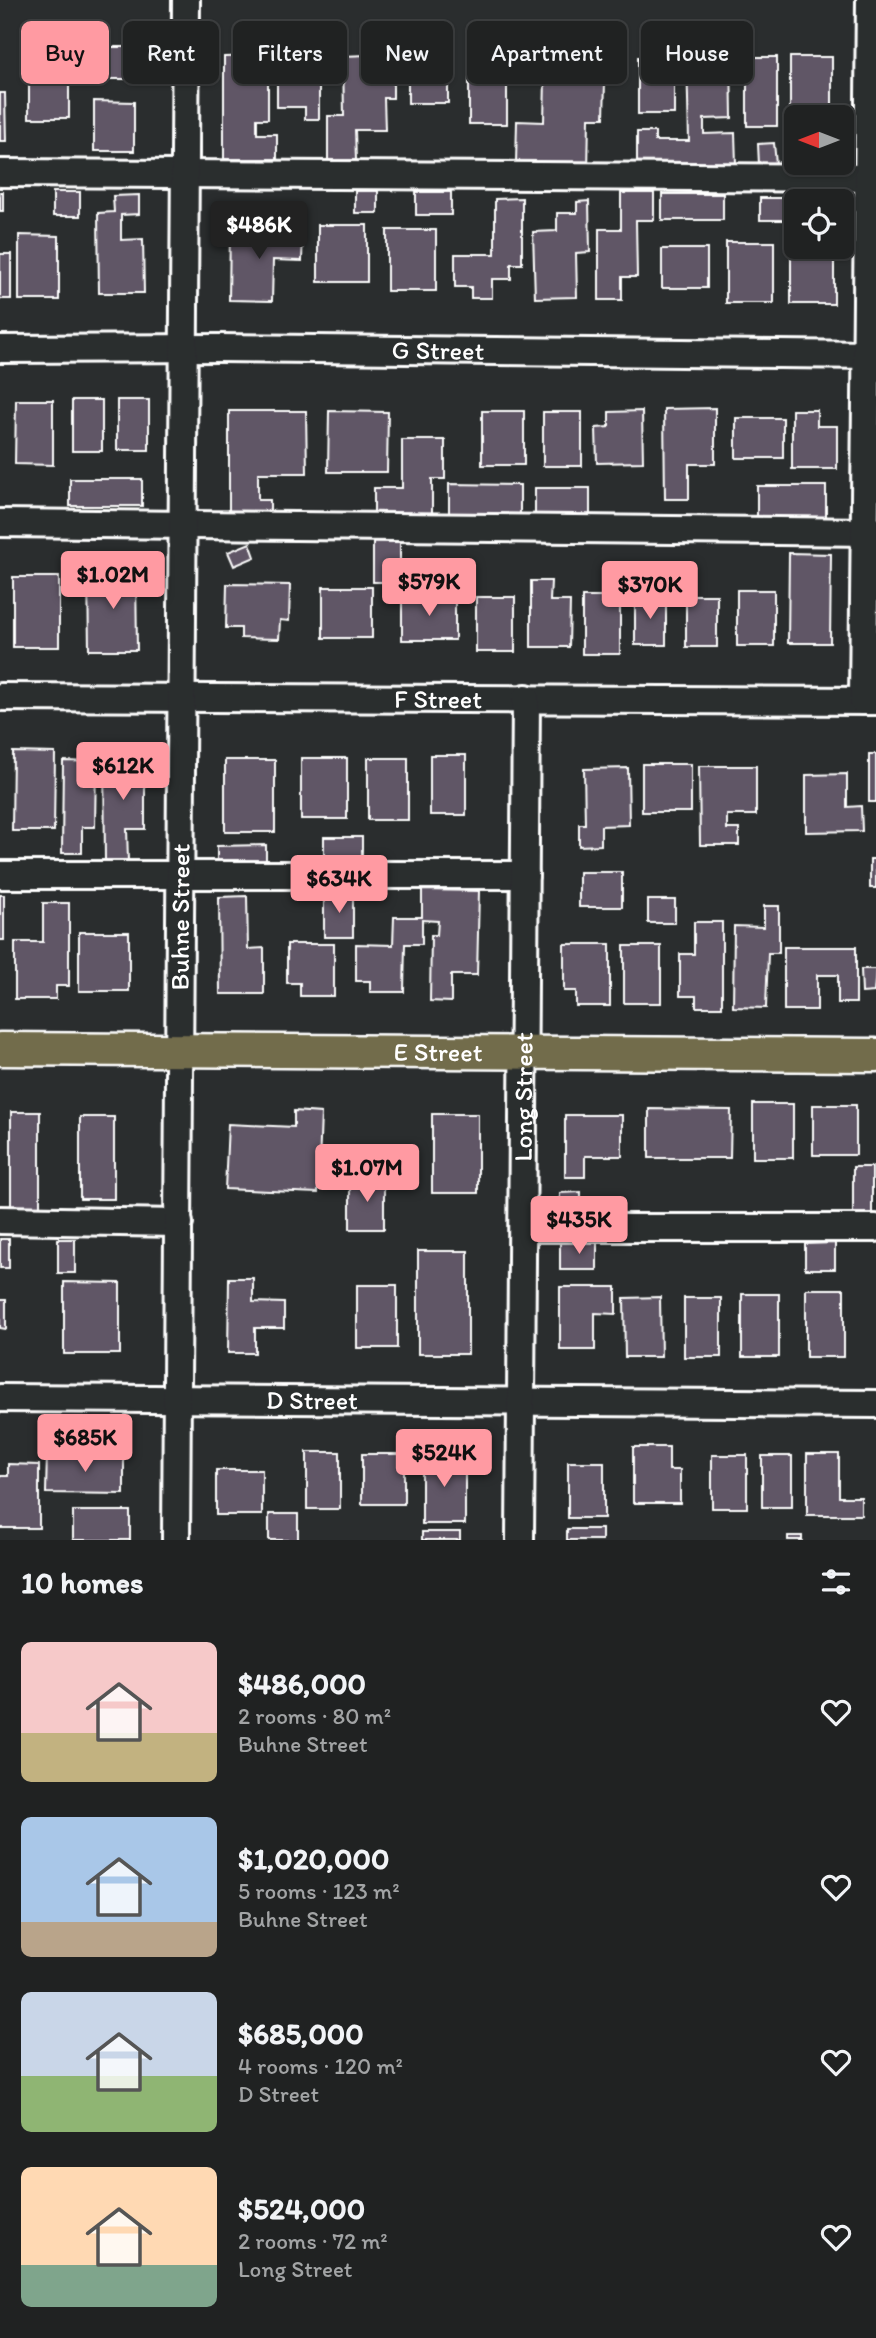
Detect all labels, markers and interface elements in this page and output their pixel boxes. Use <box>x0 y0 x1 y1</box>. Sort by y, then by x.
chip: Buy <box>21 21 109 84</box>
chip: Rent <box>123 21 219 84</box>
chip: Filters <box>233 21 347 84</box>
chip: New <box>361 21 453 84</box>
chip: Apartment <box>467 21 627 84</box>
chip: House <box>641 21 753 84</box>
north arrow <box>784 105 854 175</box>
map controls <box>784 105 854 259</box>
button: locate <box>784 189 854 259</box>
pin: $486K <box>210 202 308 261</box>
text: $486K <box>227 210 291 238</box>
street label: G Street <box>392 334 485 367</box>
pin: $1.02M <box>56 552 170 611</box>
pin: $579K <box>380 558 478 618</box>
text: $1.02M <box>77 560 149 588</box>
pin: $370K <box>601 562 699 621</box>
text: $579K <box>398 567 460 595</box>
text: $370K <box>618 570 682 598</box>
street label: F Street <box>394 683 482 715</box>
pin: $612K <box>74 742 172 802</box>
text: $612K <box>92 751 154 779</box>
street label: Buhne Street <box>164 843 197 990</box>
pin: $634K <box>290 856 388 915</box>
text: $634K <box>307 864 371 892</box>
street label: Long Street <box>507 1032 540 1162</box>
street label: E Street <box>393 1036 483 1068</box>
pin: $1.07M <box>310 1144 424 1204</box>
text: $1.07M <box>331 1153 403 1181</box>
pin: $435K <box>530 1196 628 1256</box>
text: $435K <box>547 1205 611 1233</box>
street label: D Street <box>266 1384 358 1416</box>
pin: $685K <box>36 1414 134 1474</box>
text: $685K <box>53 1423 117 1451</box>
pin: $524K <box>395 1430 493 1489</box>
text: $524K <box>412 1438 476 1466</box>
icon: filters <box>817 1563 855 1601</box>
text: 10 homes <box>21 1564 144 1601</box>
text: $486,000 <box>238 1665 366 1702</box>
icon: home <box>77 1670 161 1754</box>
icon: heart <box>817 1693 855 1731</box>
text: 2 rooms · 80 m² <box>238 1702 391 1730</box>
text: Buhne Street <box>238 1730 368 1758</box>
text: $1,020,000 <box>238 1840 390 1877</box>
icon: home <box>77 1845 161 1929</box>
icon: heart <box>817 1868 855 1906</box>
text: 5 rooms · 123 m² <box>238 1877 400 1905</box>
text: Buhne Street <box>238 1905 368 1933</box>
text: $685,000 <box>238 2015 364 2052</box>
icon: home <box>77 2020 161 2104</box>
icon: heart <box>817 2043 855 2081</box>
text: 4 rooms · 120 m² <box>238 2052 403 2080</box>
text: D Street <box>238 2080 319 2108</box>
text: $524,000 <box>238 2190 365 2227</box>
icon: home <box>77 2195 161 2279</box>
icon: heart <box>817 2218 855 2256</box>
text: 2 rooms · 72 m² <box>238 2227 388 2255</box>
text: Long Street <box>238 2255 352 2283</box>

